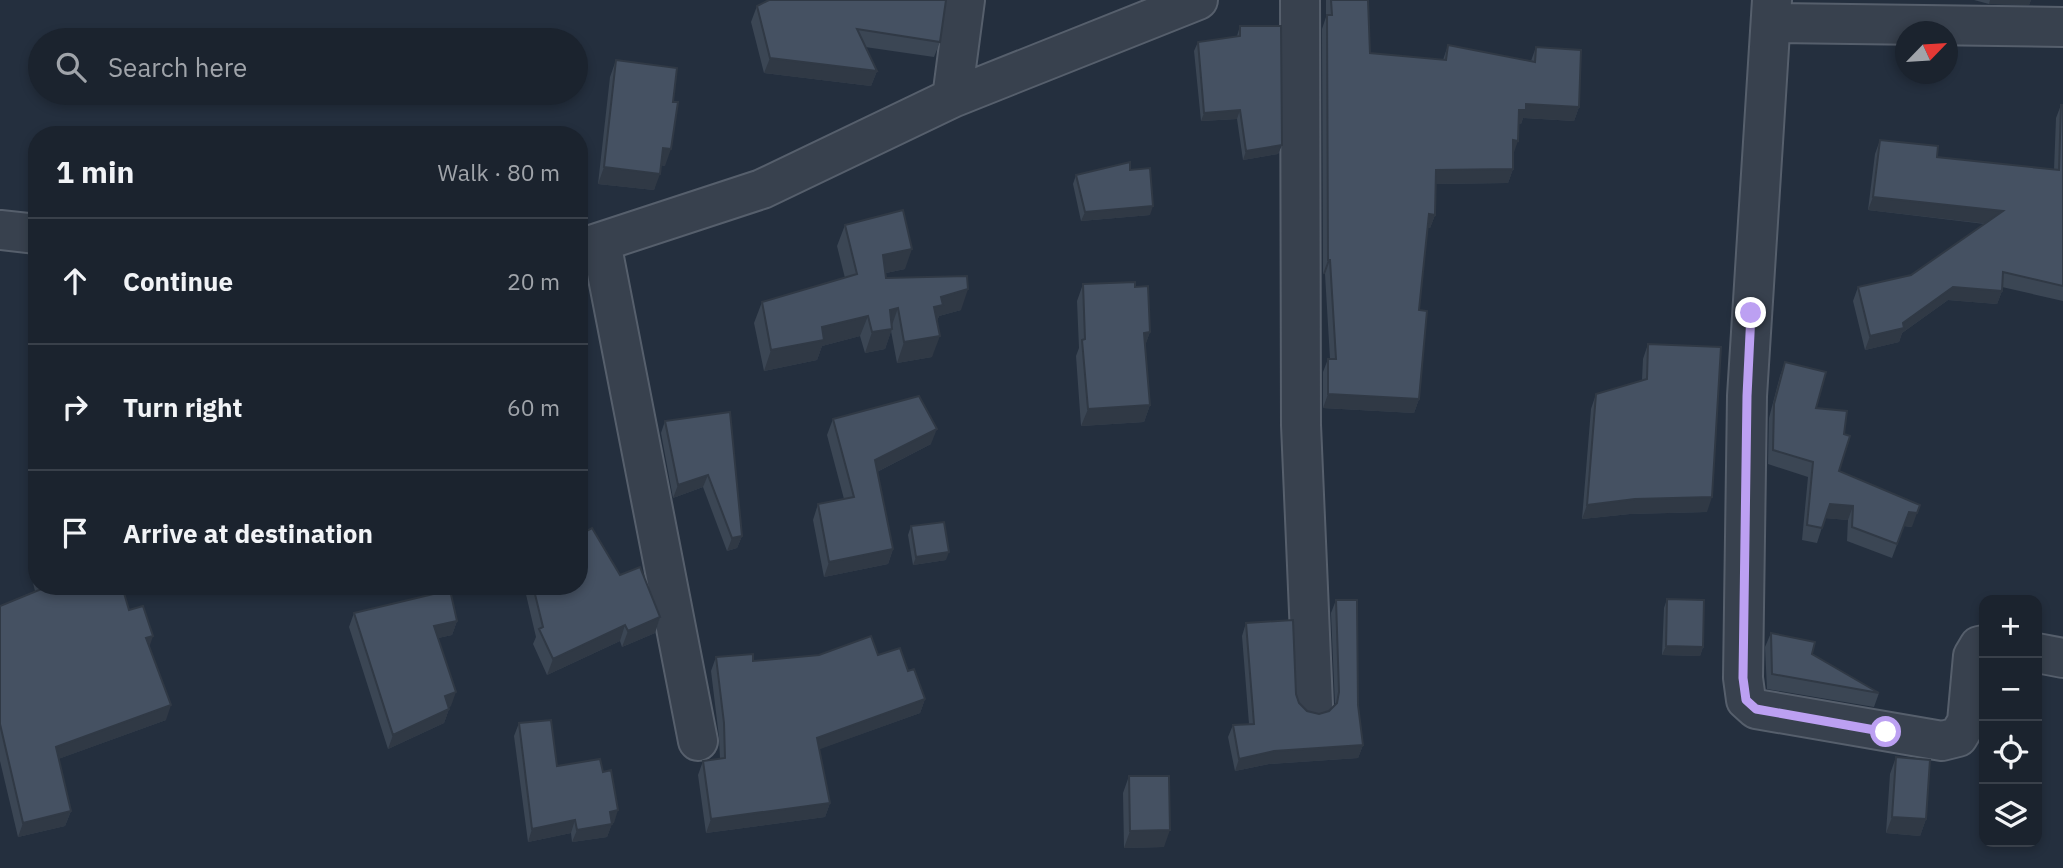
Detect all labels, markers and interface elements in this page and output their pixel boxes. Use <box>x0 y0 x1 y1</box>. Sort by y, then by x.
north arrow <box>1895 21 1958 84</box>
search box <box>28 28 588 105</box>
icon: search <box>52 48 90 86</box>
text: Search here <box>108 50 247 84</box>
text: 1 min <box>56 152 134 191</box>
text: Walk · 80 m <box>438 157 560 187</box>
icon: ahead <box>56 262 94 300</box>
text: Continue <box>123 264 233 298</box>
text: 20 m <box>507 266 560 296</box>
route end <box>1735 297 1766 328</box>
icon: right <box>56 388 94 426</box>
text: Turn right <box>123 390 242 424</box>
text: 60 m <box>507 392 560 422</box>
icon: arrive <box>56 514 94 552</box>
text: Arrive at destination <box>123 516 373 550</box>
map controls <box>1979 595 2042 847</box>
button: + <box>1979 595 2042 658</box>
button: − <box>1979 658 2042 721</box>
route start <box>1870 716 1901 747</box>
button: locate <box>1979 721 2042 784</box>
button: layers <box>1979 784 2042 847</box>

